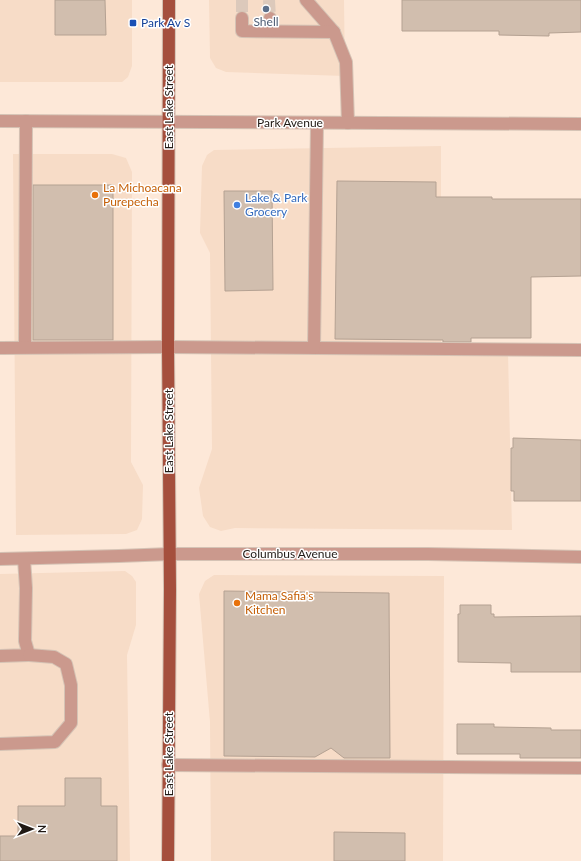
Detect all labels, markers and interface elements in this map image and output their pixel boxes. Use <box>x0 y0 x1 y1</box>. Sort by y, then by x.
marker: Shell <box>261 4 271 14</box>
place label: Shell <box>253 14 279 29</box>
place label: Park Av S <box>141 15 190 30</box>
marker: Park Av S <box>128 18 138 28</box>
street label: East Lake Street <box>161 64 176 149</box>
street label: Park Avenue <box>257 115 323 130</box>
place label: La Michoacana Purepecha <box>103 180 182 209</box>
marker: La Michoacana Purepecha <box>90 190 100 200</box>
place label: Lake & Park Grocery <box>245 190 308 219</box>
marker: Lake & Park Grocery <box>232 200 242 210</box>
street label: East Lake Street <box>161 388 176 473</box>
street label: Columbus Avenue <box>242 546 338 561</box>
place label: Mama Safia's Kitchen <box>245 588 313 617</box>
marker: Mama Safia's Kitchen <box>232 598 242 608</box>
street label: East Lake Street <box>161 711 176 796</box>
north arrow <box>12 809 52 849</box>
text: N <box>36 825 49 833</box>

